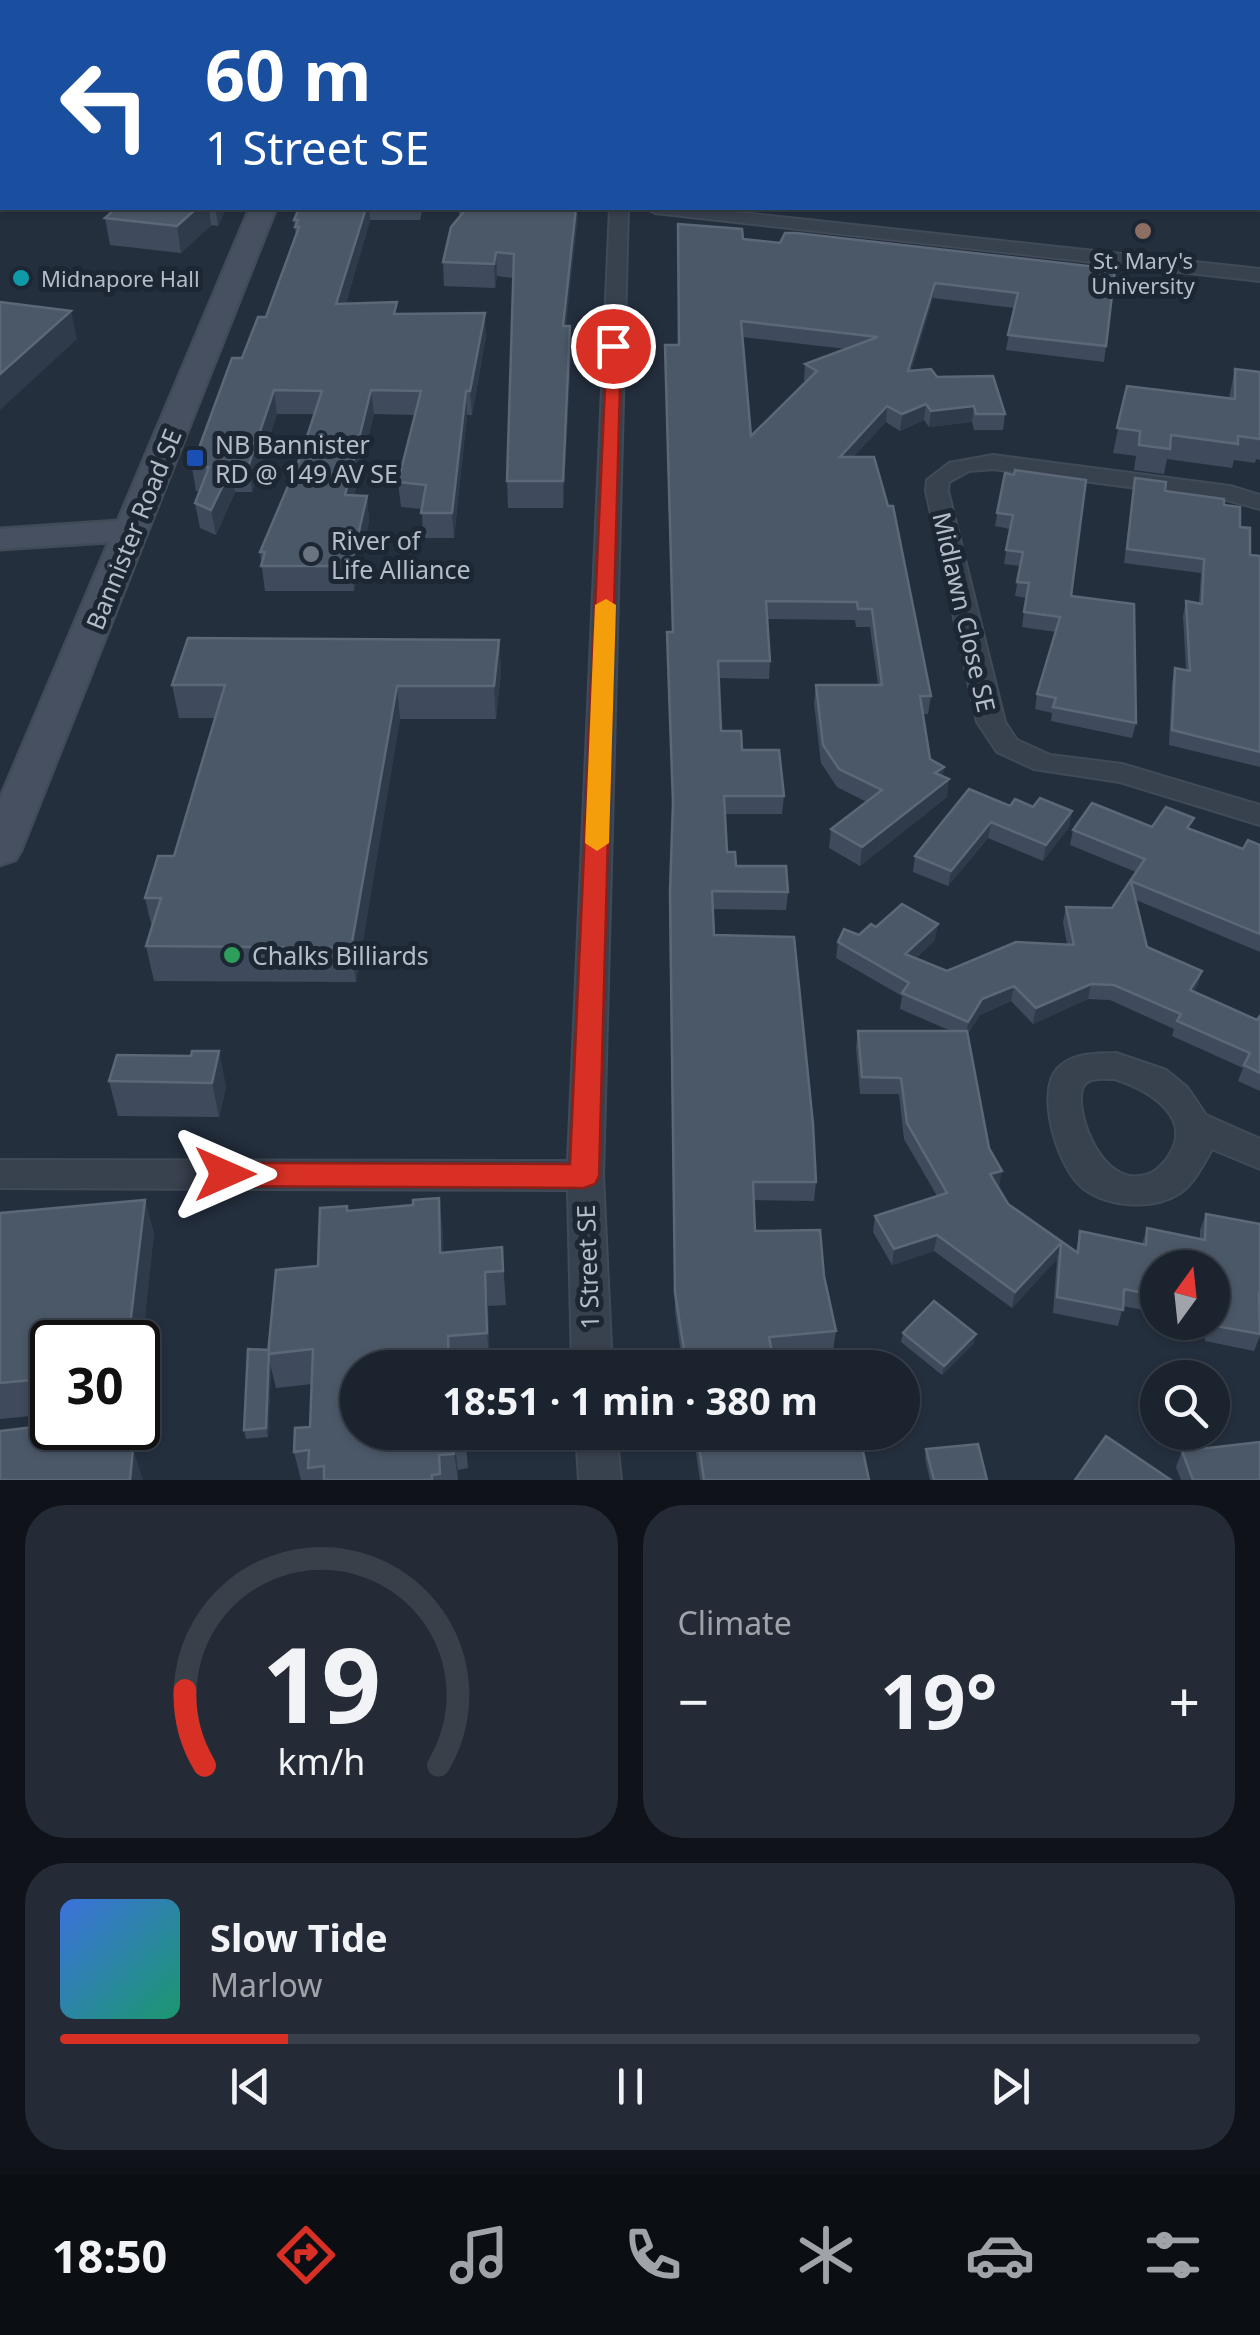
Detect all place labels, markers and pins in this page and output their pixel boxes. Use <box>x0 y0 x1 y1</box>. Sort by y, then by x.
marker: St. Mary's University <box>1132 220 1154 242</box>
place label: St. Mary's University <box>1091 245 1195 300</box>
place label: Midnapore Hall <box>41 263 200 293</box>
marker: Midnapore Hall <box>10 267 32 289</box>
pin <box>571 304 656 389</box>
place label: NB Bannister RD @ 149 AV SE <box>215 427 398 490</box>
marker: NB Bannister RD @ 149 AV SE <box>184 447 206 469</box>
place label: River of Life Alliance <box>331 523 471 586</box>
marker: River of Life Alliance <box>300 543 322 565</box>
place label: Chalks Billiards <box>252 938 429 972</box>
marker: Chalks Billiards <box>221 944 243 966</box>

